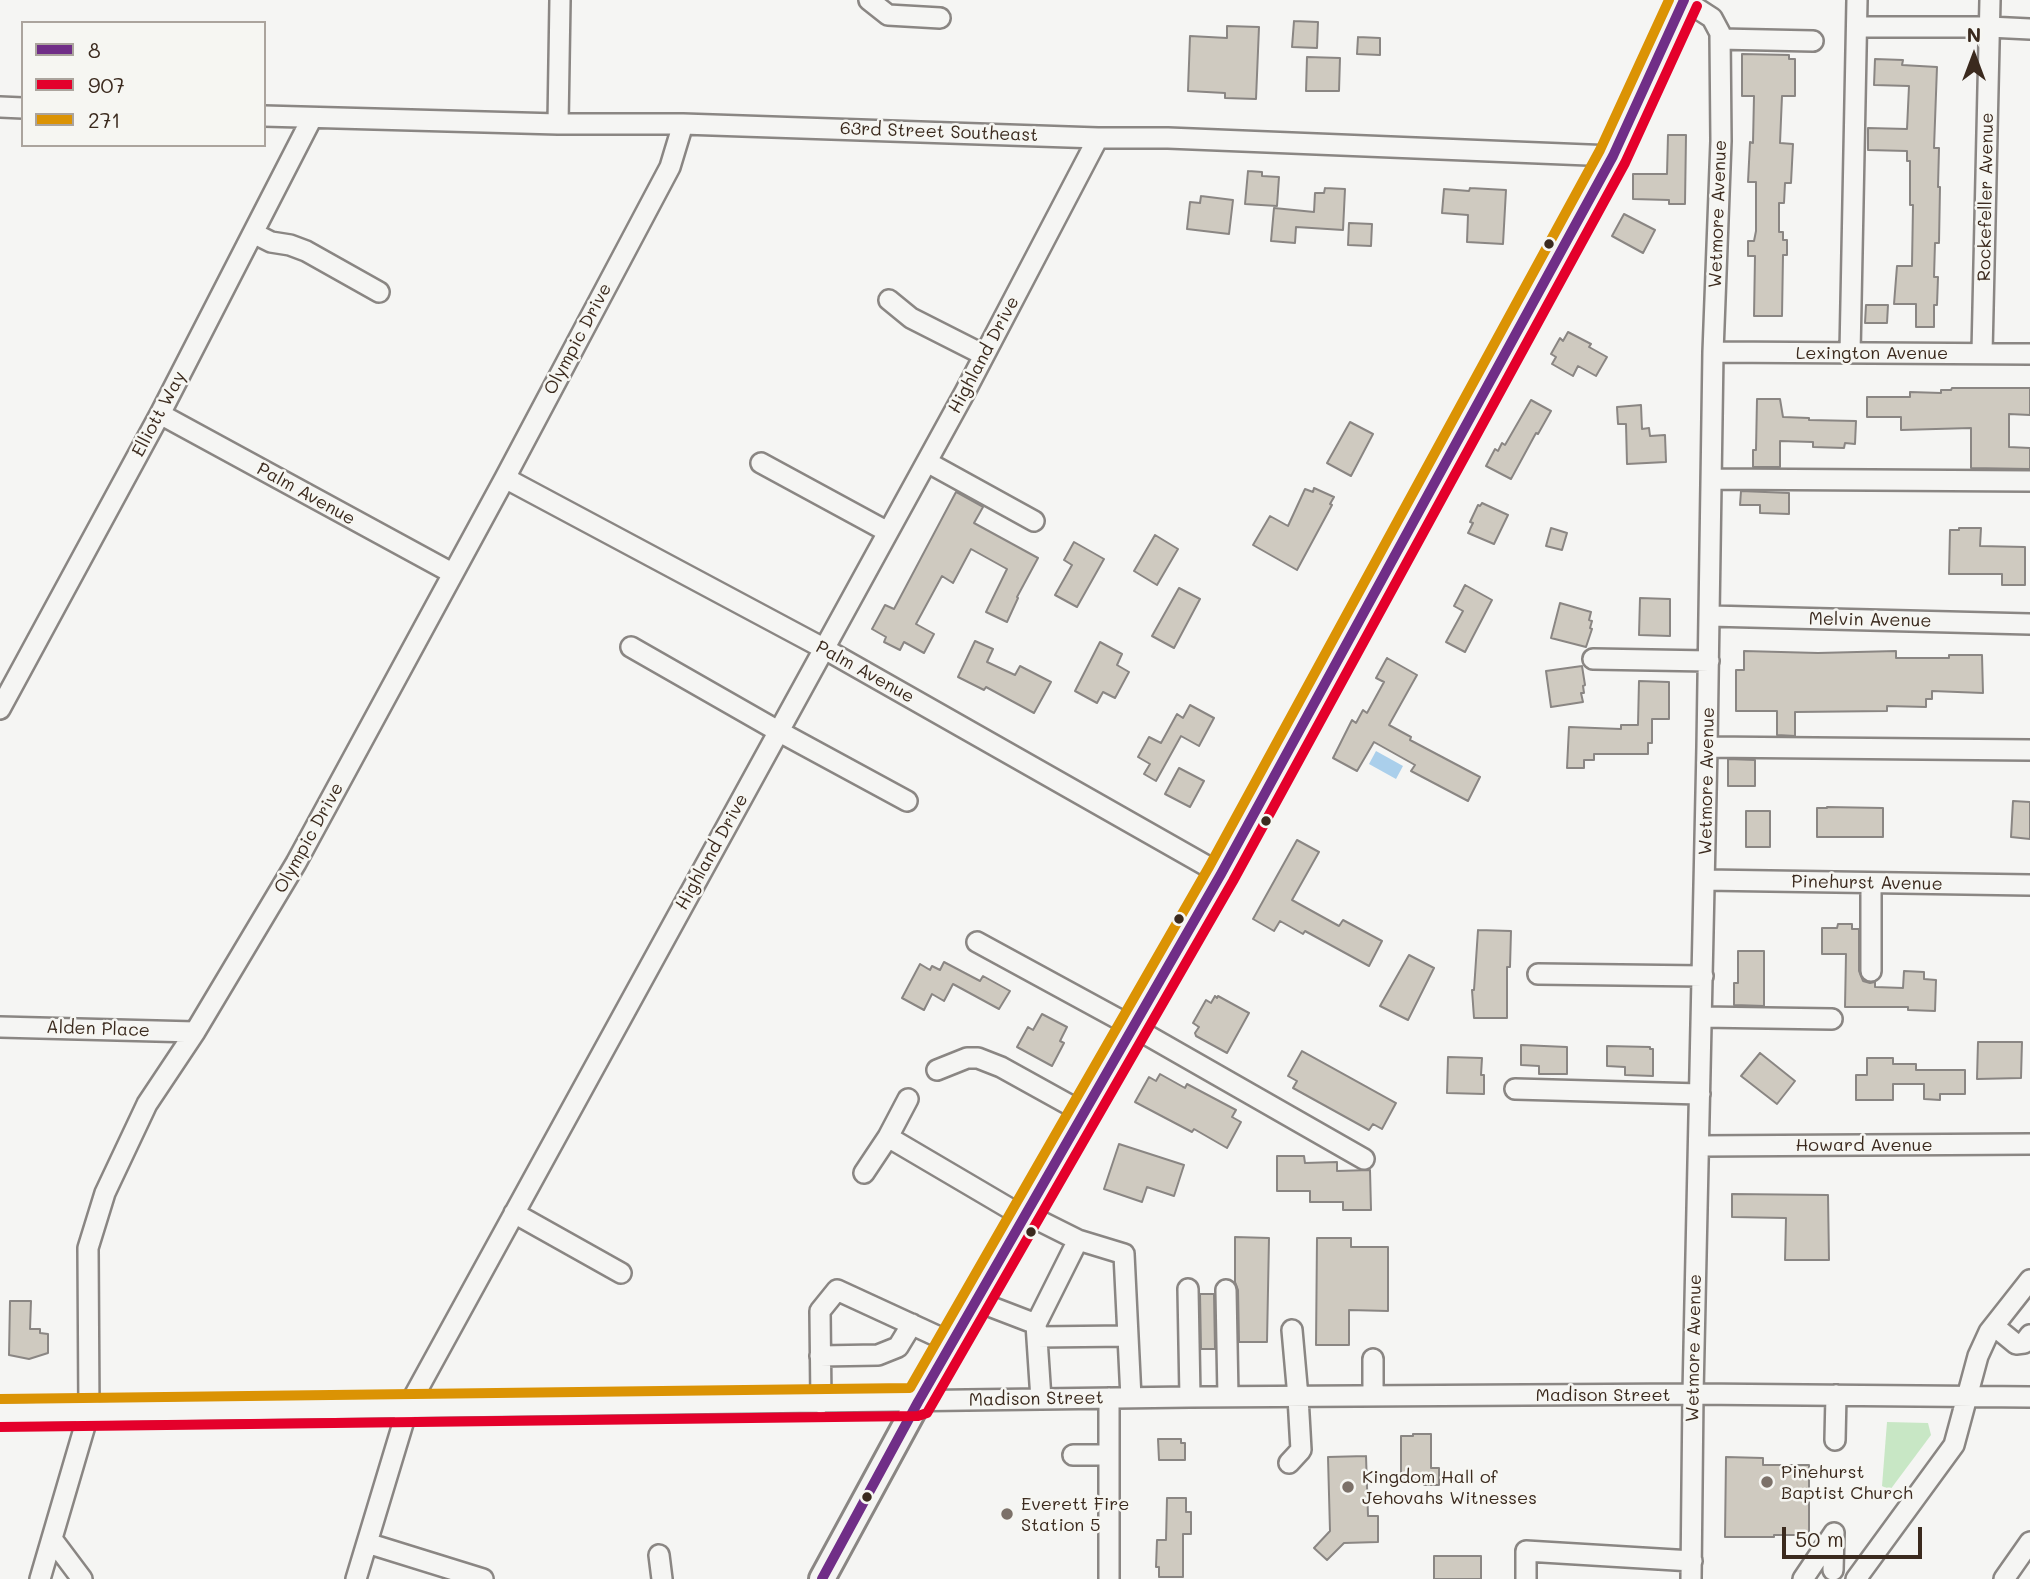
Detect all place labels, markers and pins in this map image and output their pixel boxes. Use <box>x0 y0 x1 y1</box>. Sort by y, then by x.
unlabelled marker <box>1542 237 1556 251</box>
unlabelled marker <box>1259 814 1273 828</box>
unlabelled marker <box>1172 912 1186 926</box>
unlabelled marker <box>1024 1225 1038 1239</box>
place label: Pinehurst Baptist Church <box>1781 1461 1913 1504</box>
place label: Kingdom Hall of Jehovahs Witnesses <box>1362 1466 1537 1508</box>
marker: Pinehurst Baptist Church <box>1759 1474 1775 1490</box>
marker: Kingdom Hall of Jehovahs Witnesses <box>1340 1479 1356 1495</box>
unlabelled marker <box>860 1490 874 1504</box>
place label: Everett Fire Station 5 <box>1021 1493 1130 1536</box>
marker: Everett Fire Station 5 <box>999 1506 1015 1522</box>

